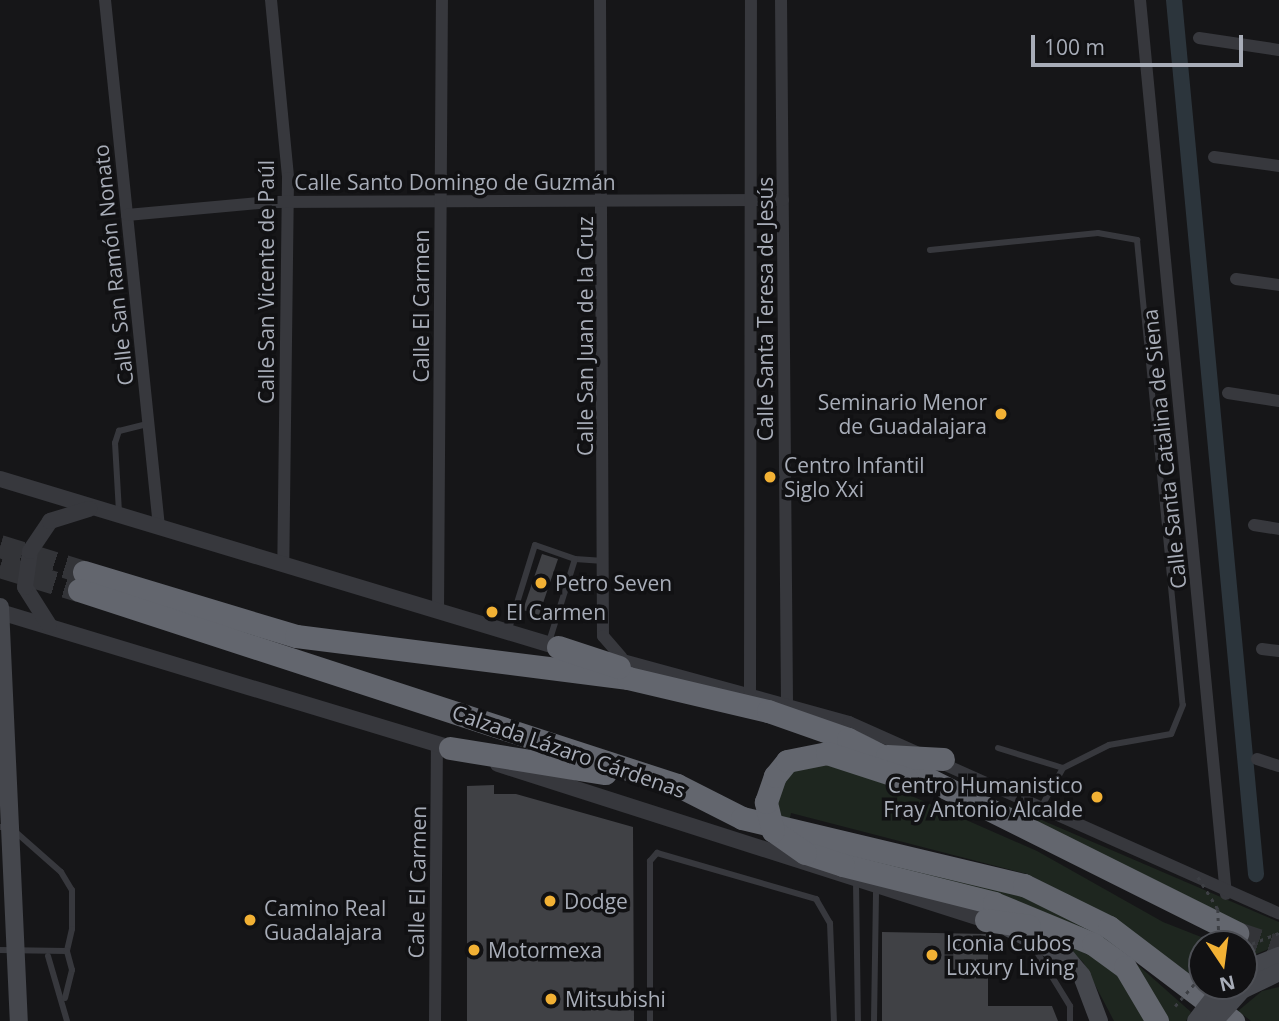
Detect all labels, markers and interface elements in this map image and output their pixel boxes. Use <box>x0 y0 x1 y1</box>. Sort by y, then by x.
scale bar <box>1034 21 1246 65</box>
text: 100 m <box>1044 33 1105 61</box>
street label: Calle San Ramón Nonato <box>88 143 138 387</box>
street label: Calle San Vicente de Paúl <box>253 160 279 404</box>
street label: Calle Santo Domingo de Guzmán <box>294 169 616 195</box>
street label: Calle Santa Teresa de Jesús <box>752 177 778 441</box>
street label: Calle San Juan de la Cruz <box>572 216 598 456</box>
street label: Calle El Carmen <box>408 230 434 382</box>
street label: Calle Santa Catalina de Siena <box>1137 308 1191 590</box>
place label: Seminario Menor de Guadalajara <box>818 389 987 439</box>
marker: Seminario Menor de Guadalajara <box>993 406 1009 422</box>
place label: Centro Infantil Siglo Xxi <box>784 452 924 502</box>
marker: Centro Infantil Siglo Xxi <box>762 469 778 485</box>
place label: Petro Seven <box>555 570 672 596</box>
marker: Petro Seven <box>533 575 549 591</box>
place label: El Carmen <box>506 599 606 625</box>
marker: El Carmen <box>484 604 500 620</box>
street label: Calzada Lázaro Cárdenas <box>449 699 689 803</box>
place label: Centro Humanistico Fray Antonio Alcalde <box>883 772 1083 822</box>
marker: Centro Humanistico Fray Antonio Alcalde <box>1089 789 1105 805</box>
street label: Calle El Carmen <box>403 805 431 959</box>
place label: Dodge <box>564 888 628 914</box>
marker: Dodge <box>542 893 558 909</box>
place label: Camino Real Guadalajara <box>264 895 386 945</box>
marker: Camino Real Guadalajara <box>242 912 258 928</box>
place label: Iconia Cubos Luxury Living <box>946 930 1075 980</box>
north arrow <box>1188 930 1258 1000</box>
place label: Motormexa <box>488 937 602 963</box>
marker: Motormexa <box>466 942 482 958</box>
marker: Iconia Cubos Luxury Living <box>924 947 940 963</box>
text: N <box>1217 969 1238 998</box>
place label: Mitsubishi <box>565 986 666 1012</box>
marker: Mitsubishi <box>543 991 559 1007</box>

